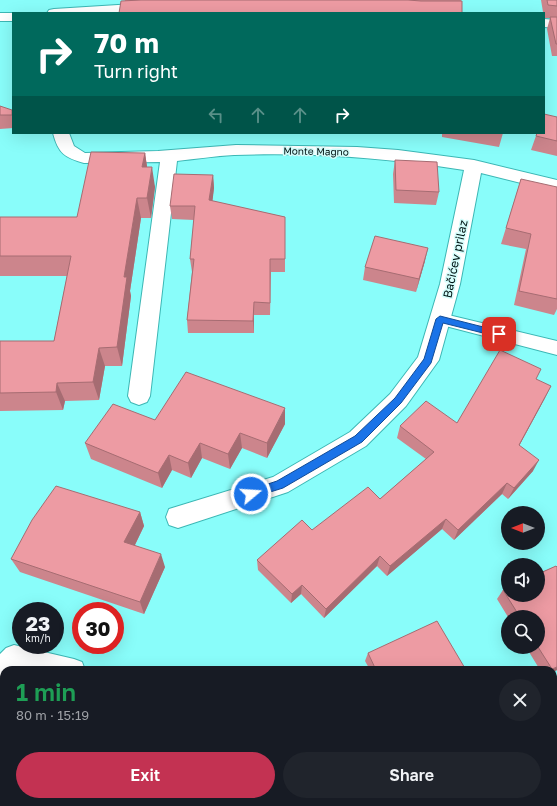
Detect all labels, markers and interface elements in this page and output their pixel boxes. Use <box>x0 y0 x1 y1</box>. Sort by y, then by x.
text: 70 m <box>94 26 159 59</box>
icon: right <box>28 28 80 80</box>
text: Turn right <box>94 60 178 82</box>
icon: left <box>205 104 227 126</box>
icon: ahead <box>247 104 269 126</box>
icon: ahead <box>289 104 311 126</box>
icon: right <box>331 104 353 126</box>
street label: Monte Magno <box>283 144 349 158</box>
street label: Bačićev prilaz <box>439 219 471 299</box>
pin <box>482 317 516 351</box>
icon: arrive <box>488 323 510 345</box>
position arrow <box>230 473 272 515</box>
north arrow <box>501 506 545 550</box>
map controls <box>501 506 545 654</box>
button: sound <box>501 558 545 602</box>
speed limit sign: 30 <box>72 602 124 654</box>
button: search <box>501 610 545 654</box>
text: 23 <box>26 611 50 635</box>
text: km/h <box>25 632 51 644</box>
text: 1 min <box>16 677 76 706</box>
button: close <box>499 679 541 721</box>
text: 80 m · 15:19 <box>16 707 89 723</box>
button: Exit <box>16 752 275 798</box>
button: Share <box>283 752 541 798</box>

